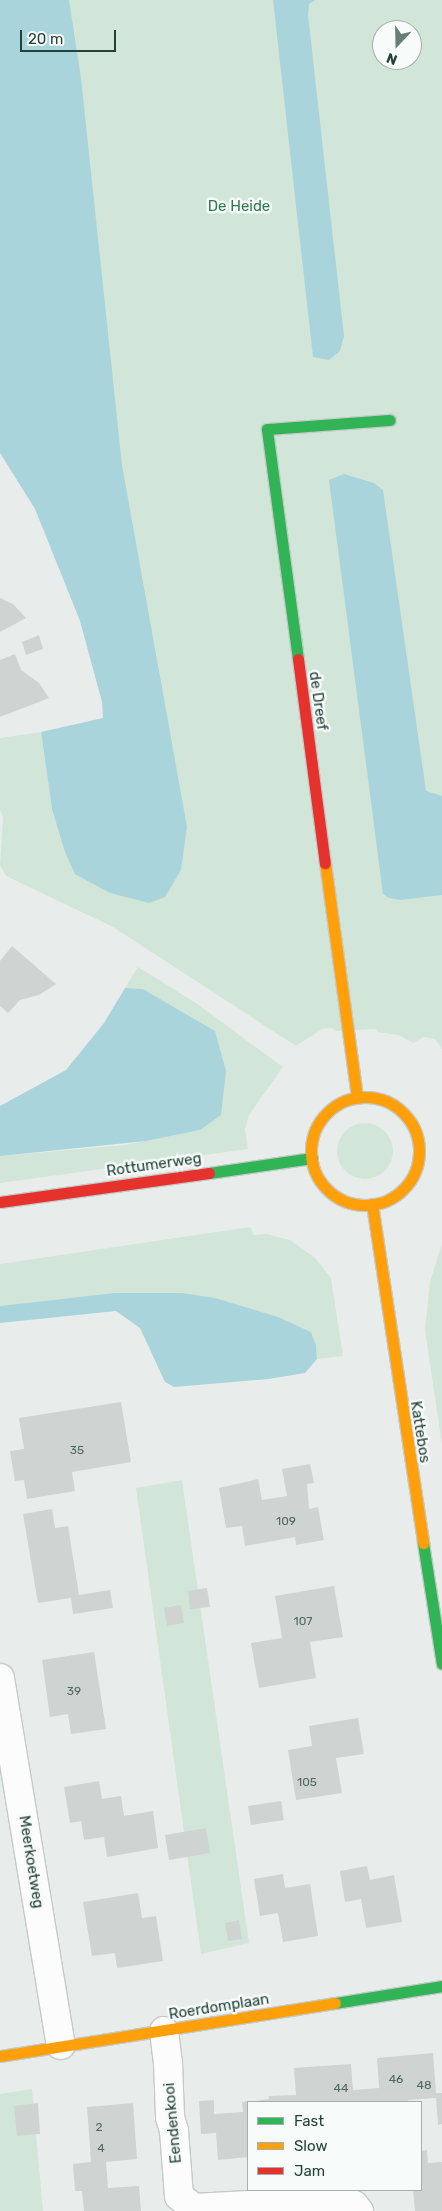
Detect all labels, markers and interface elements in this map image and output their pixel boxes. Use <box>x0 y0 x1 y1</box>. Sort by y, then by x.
scale bar <box>22 20 119 52</box>
north arrow <box>372 20 422 70</box>
text: 20 m <box>28 30 63 48</box>
text: N <box>384 49 400 68</box>
park label: De Heide <box>208 198 270 216</box>
street label: de Dreef <box>305 670 331 732</box>
street label: Rottumerweg <box>105 1149 203 1181</box>
street label: Kattebos <box>406 1400 434 1464</box>
house number: 35 <box>70 1444 84 1458</box>
house number: 109 <box>276 1515 296 1529</box>
house number: 107 <box>294 1615 312 1629</box>
house number: 39 <box>67 1685 81 1699</box>
house number: 105 <box>297 1776 317 1790</box>
street label: Meerkoetweg <box>15 1814 47 1910</box>
street label: Roerdomplaan <box>168 1990 270 2024</box>
house number: 46 <box>389 2073 403 2087</box>
house number: 48 <box>416 2079 432 2093</box>
street label: Eendenkooi <box>160 2082 186 2164</box>
house number: 44 <box>334 2082 348 2096</box>
legend <box>247 2101 422 2191</box>
text: Fast <box>294 2112 324 2130</box>
house number: 2 <box>95 2121 103 2135</box>
text: Slow <box>294 2137 327 2155</box>
house number: 4 <box>97 2142 105 2156</box>
text: Jam <box>294 2162 325 2180</box>

